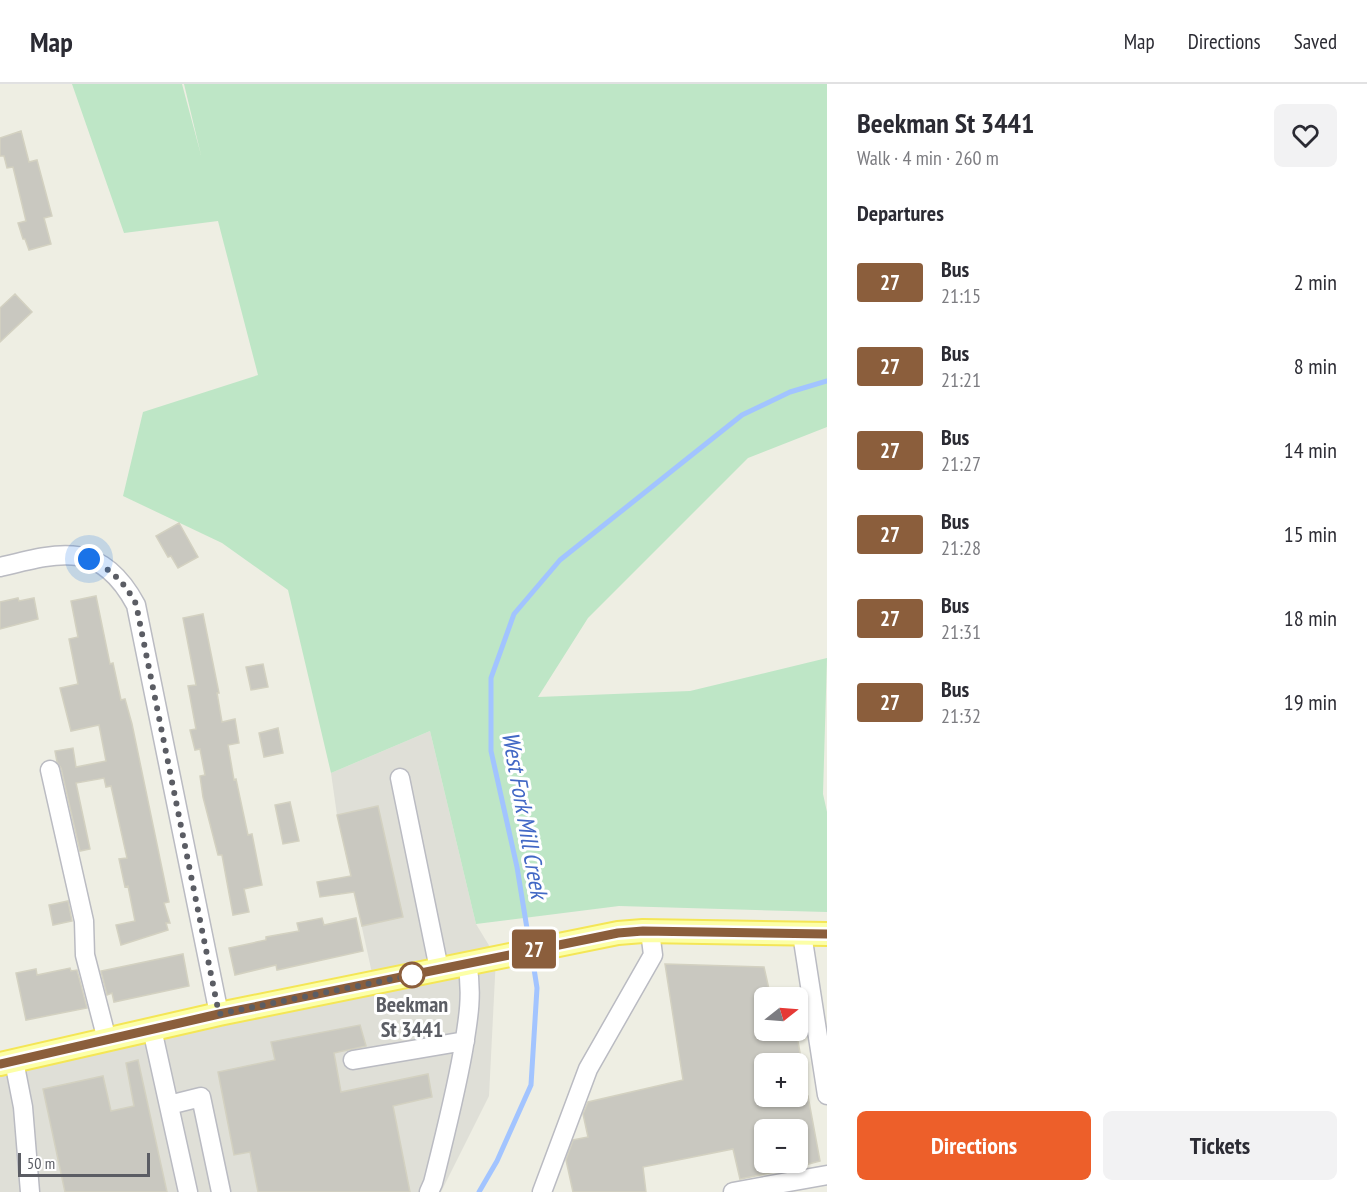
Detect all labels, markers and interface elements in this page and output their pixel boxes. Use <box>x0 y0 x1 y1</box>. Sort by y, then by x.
text: Map <box>30 23 73 60</box>
text: Map <box>1124 28 1155 55</box>
text: Directions <box>1188 28 1261 55</box>
text: Saved <box>1294 28 1337 55</box>
text: Beekman St 3441 <box>857 104 1034 141</box>
button: heart <box>1274 104 1337 167</box>
text: Walk · 4 min · 260 m <box>857 145 999 171</box>
text: Departures <box>857 199 944 227</box>
text: Bus <box>941 255 969 283</box>
text: 2 min <box>1294 268 1337 296</box>
text: 27 <box>880 269 900 296</box>
text: 21:15 <box>941 283 981 309</box>
text: Bus <box>941 339 969 367</box>
text: 8 min <box>1294 352 1337 380</box>
text: 27 <box>880 353 900 380</box>
text: 21:21 <box>941 367 981 393</box>
text: Bus <box>941 423 969 451</box>
text: 14 min <box>1284 436 1337 464</box>
text: 27 <box>880 437 900 464</box>
text: 21:27 <box>941 451 981 477</box>
text: Bus <box>941 507 969 535</box>
text: 15 min <box>1284 520 1337 548</box>
text: 27 <box>880 521 900 548</box>
text: 21:28 <box>941 535 981 561</box>
your location <box>74 544 104 574</box>
text: Bus <box>941 591 969 619</box>
text: 18 min <box>1284 604 1337 632</box>
text: 27 <box>880 605 900 632</box>
text: 21:31 <box>941 619 981 645</box>
text: Bus <box>941 675 969 703</box>
text: 19 min <box>1284 688 1337 716</box>
text: 27 <box>880 689 900 716</box>
text: 21:32 <box>941 703 981 729</box>
water label: West Fork Mill Creek <box>495 729 555 903</box>
line badge: 27 <box>507 930 561 968</box>
text: 27 <box>524 936 544 963</box>
marker: Beekman St 3441 <box>399 962 425 988</box>
north arrow <box>754 987 808 1041</box>
map controls <box>754 987 808 1173</box>
place label: Beekman St 3441 <box>376 990 448 1043</box>
button: + <box>754 1053 808 1107</box>
button: Directions <box>857 1111 1091 1180</box>
button: Tickets <box>1103 1111 1337 1180</box>
button: − <box>754 1119 808 1173</box>
scale bar <box>18 1150 150 1178</box>
text: 50 m <box>27 1153 55 1173</box>

